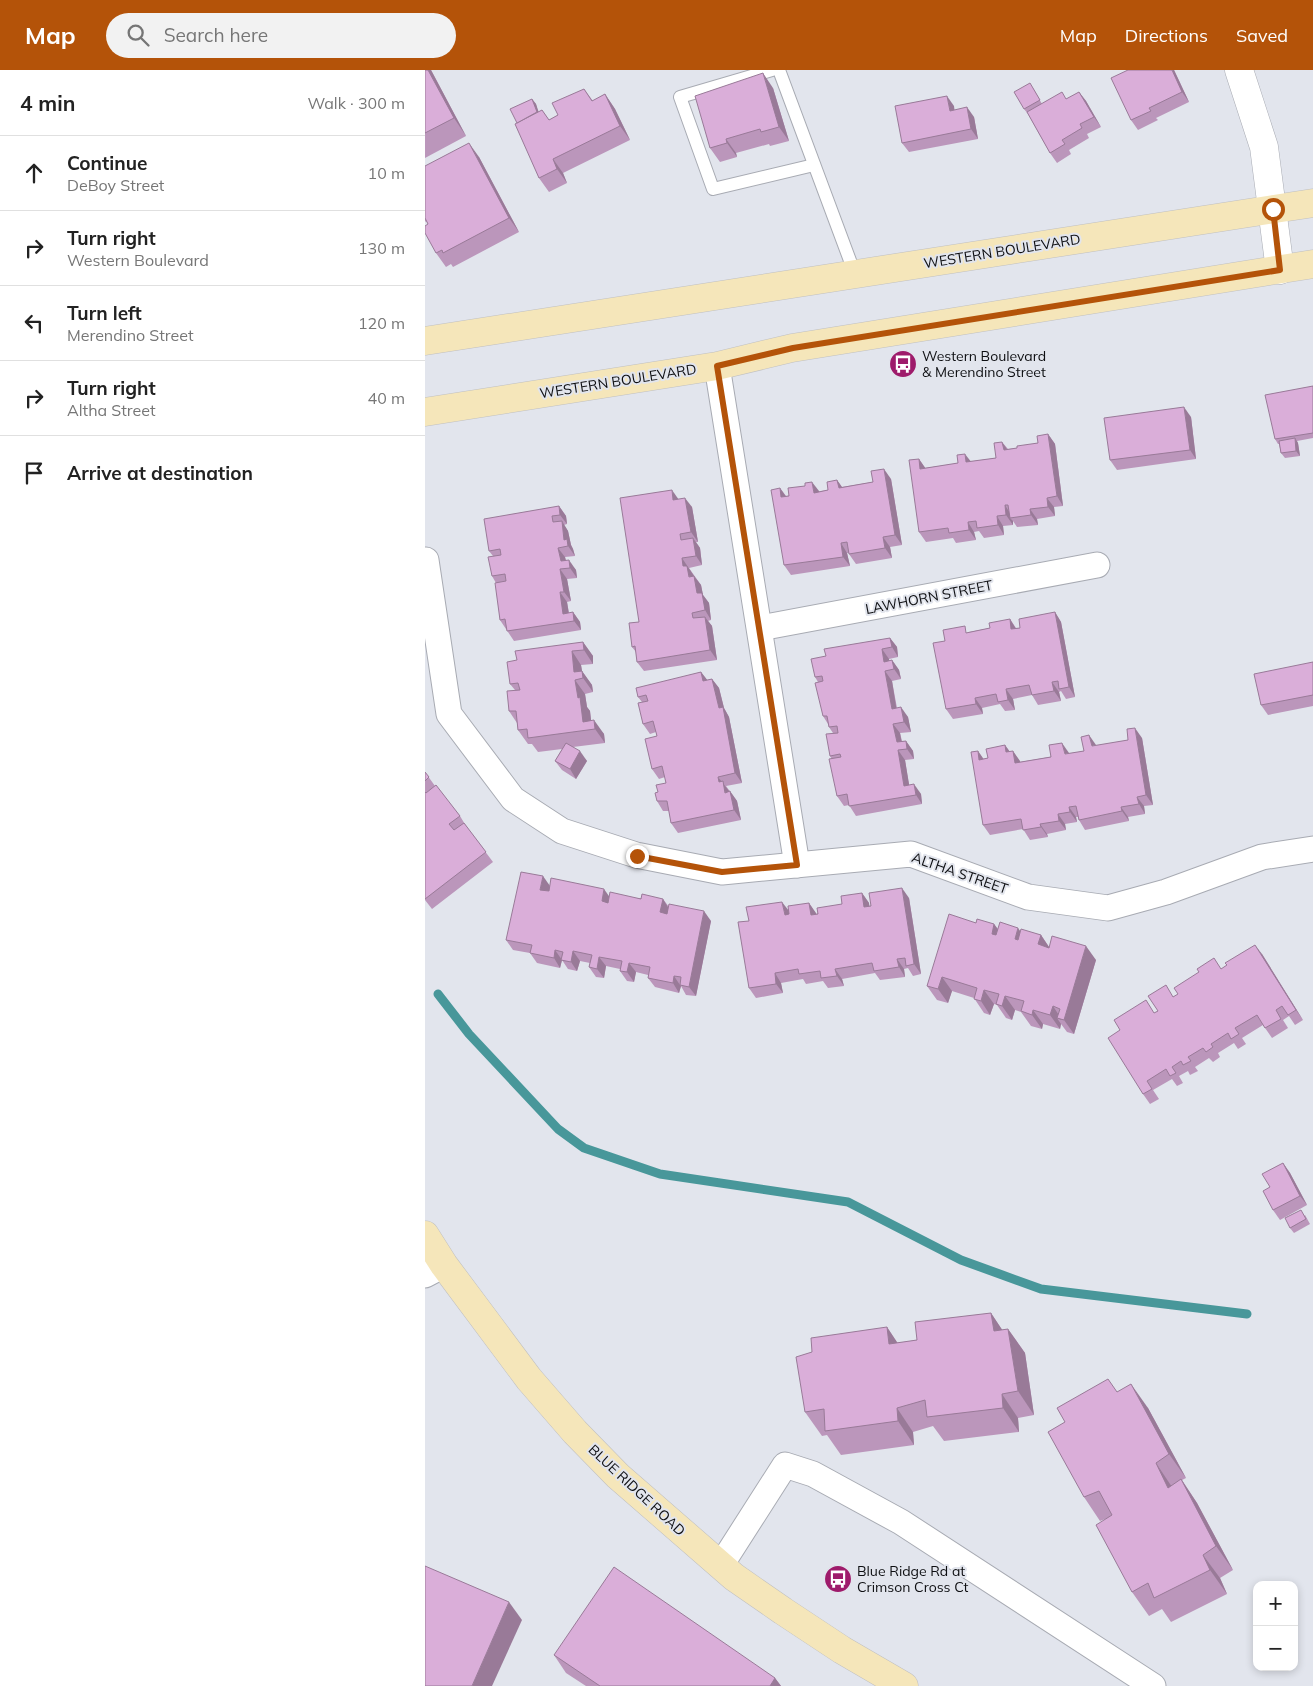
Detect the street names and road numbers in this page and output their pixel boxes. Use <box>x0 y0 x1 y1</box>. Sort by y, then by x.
street label: WESTERN BOULEVARD <box>922 230 1082 272</box>
street label: WESTERN BOULEVARD <box>538 360 698 402</box>
street label: LAWHORN STREET <box>864 576 995 618</box>
street label: ALTHA STREET <box>909 848 1011 898</box>
street label: BLUE RIDGE ROAD <box>585 1441 689 1539</box>

